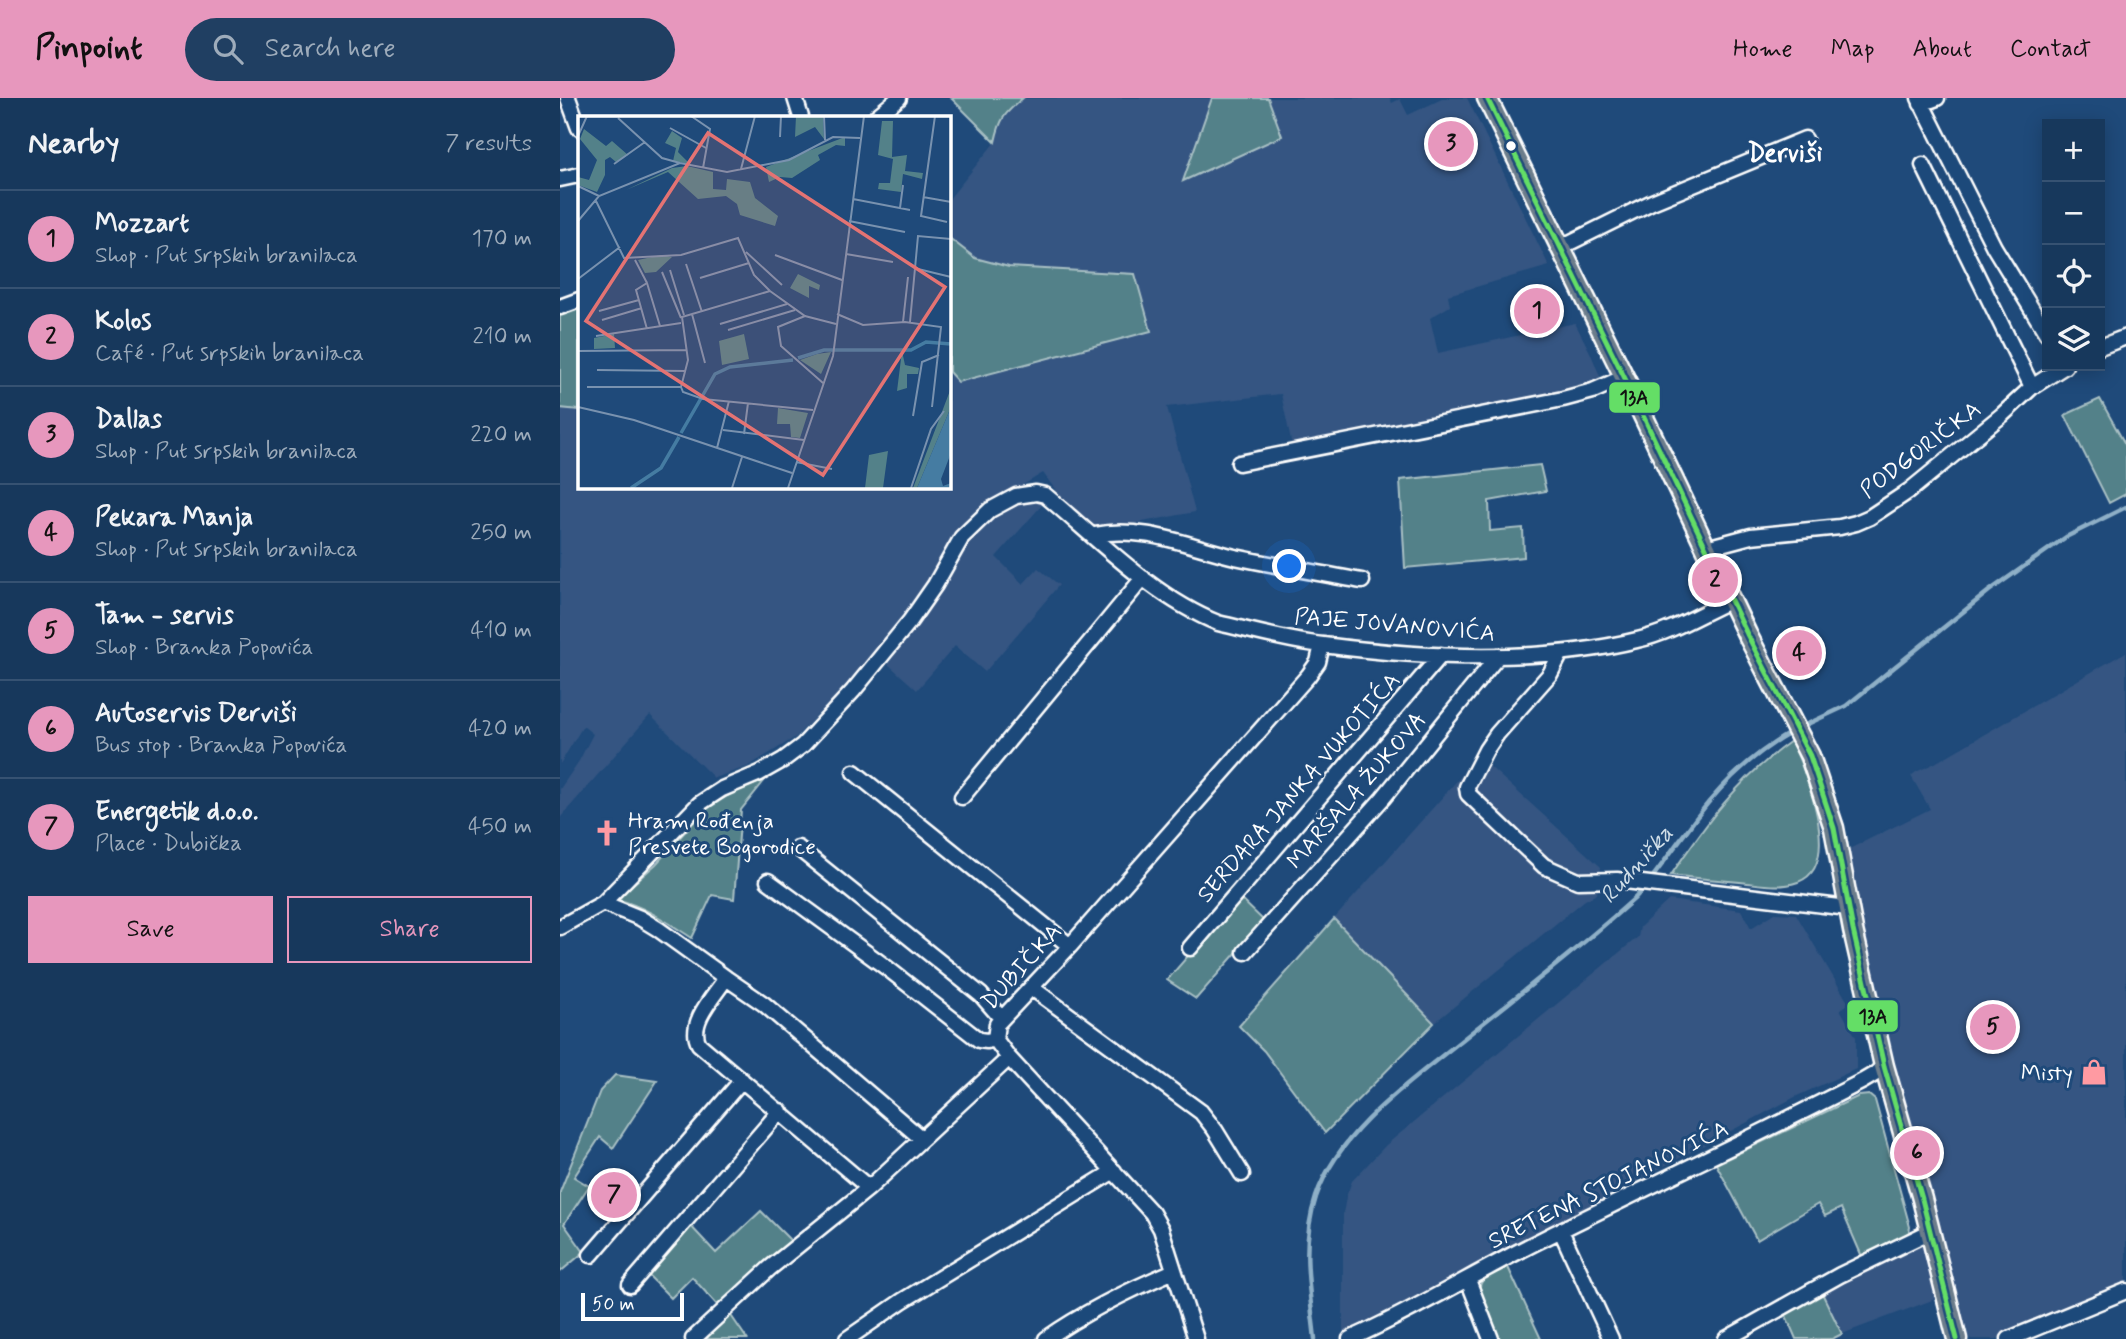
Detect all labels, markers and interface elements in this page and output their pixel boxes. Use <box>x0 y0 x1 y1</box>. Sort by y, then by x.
search box <box>185 18 675 81</box>
text: Pinpoint <box>35 27 143 71</box>
icon: search <box>209 30 247 68</box>
text: Search here <box>265 32 396 66</box>
text: Home <box>1733 34 1793 65</box>
text: Map <box>1831 34 1875 65</box>
text: About <box>1913 34 1972 65</box>
text: Contact <box>2010 34 2091 65</box>
inset map <box>578 116 950 488</box>
pin: 3 <box>1428 118 1474 170</box>
map controls <box>2042 119 2105 371</box>
button: + <box>2042 119 2105 182</box>
text: Nearby <box>28 124 119 163</box>
text: 7 results <box>445 129 532 159</box>
district label: Derviši <box>1748 137 1822 171</box>
unlabelled marker <box>1504 139 1518 153</box>
button: − <box>2042 182 2105 245</box>
text: Mozzart <box>95 207 189 241</box>
text: 1 <box>46 224 56 254</box>
text: 170 m <box>472 224 532 254</box>
text: Shop · Put srpskih branilaca <box>95 241 358 271</box>
button: locate <box>2042 245 2105 308</box>
pin: 1 <box>1514 285 1560 337</box>
text: Kolos <box>95 305 152 339</box>
button: layers <box>2042 308 2105 371</box>
text: 2 <box>45 322 57 352</box>
text: 210 m <box>472 322 532 352</box>
text: Café · Put srpskih branilaca <box>95 339 364 369</box>
line badge: 13A <box>1608 381 1661 414</box>
text: 13A <box>1620 386 1648 411</box>
street label: PODGORIČKA <box>1855 395 1988 506</box>
text: Dallas <box>95 403 162 437</box>
text: 3 <box>46 420 56 450</box>
text: 220 m <box>470 420 532 450</box>
text: Shop · Put srpskih branilaca <box>95 437 358 467</box>
text: Pekara Manja <box>95 501 253 535</box>
text: 4 <box>44 518 58 548</box>
text: 250 m <box>470 518 532 548</box>
text: Shop · Put srpskih branilaca <box>95 535 358 565</box>
your location <box>1272 549 1306 583</box>
pin: 2 <box>1692 554 1738 606</box>
text: Tam - servis <box>95 599 234 633</box>
street label: PAJE JOVANOVIĆA <box>1293 601 1496 650</box>
text: 5 <box>44 616 58 646</box>
text: 410 m <box>470 616 532 646</box>
pin: 4 <box>1776 627 1822 679</box>
text: Shop · Branka Popovića <box>95 633 313 663</box>
street label: SERDARA JANKA VUKOTIĆA <box>1190 666 1408 910</box>
text: Autoservis Derviši <box>95 697 297 731</box>
street label: MARŠALA ŽUKOVA <box>1281 707 1434 876</box>
text: 6 <box>45 714 57 744</box>
text: 420 m <box>468 714 532 744</box>
text: Bus stop · Branka Popovića <box>95 731 347 761</box>
text: Energetik d.o.o. <box>95 795 258 829</box>
place label: Hram Rođenja Presvete Bogorodice <box>628 807 816 863</box>
text: 7 <box>44 812 58 842</box>
text: 450 m <box>468 812 532 842</box>
church icon: Hram Rođenja Presvete Bogorodice <box>592 818 622 848</box>
water label: Rudnička <box>1594 819 1681 911</box>
text: Place · Dubička <box>95 829 242 859</box>
button: Save <box>28 896 273 963</box>
button: Share <box>287 896 532 963</box>
street label: DUBIČKA <box>976 918 1069 1017</box>
line badge: 13A <box>1846 999 1899 1033</box>
pin: 5 <box>1970 1001 2016 1053</box>
text: 13A <box>1859 1005 1887 1030</box>
shop icon: Misty <box>2079 1057 2109 1087</box>
place label: Misty <box>2021 1059 2073 1089</box>
street label: SRETENA STOJANOVIĆA <box>1483 1114 1734 1257</box>
pin: 6 <box>1894 1127 1940 1179</box>
pin: 7 <box>591 1169 637 1221</box>
scale bar <box>581 1290 684 1322</box>
text: 50 m <box>592 1292 635 1317</box>

